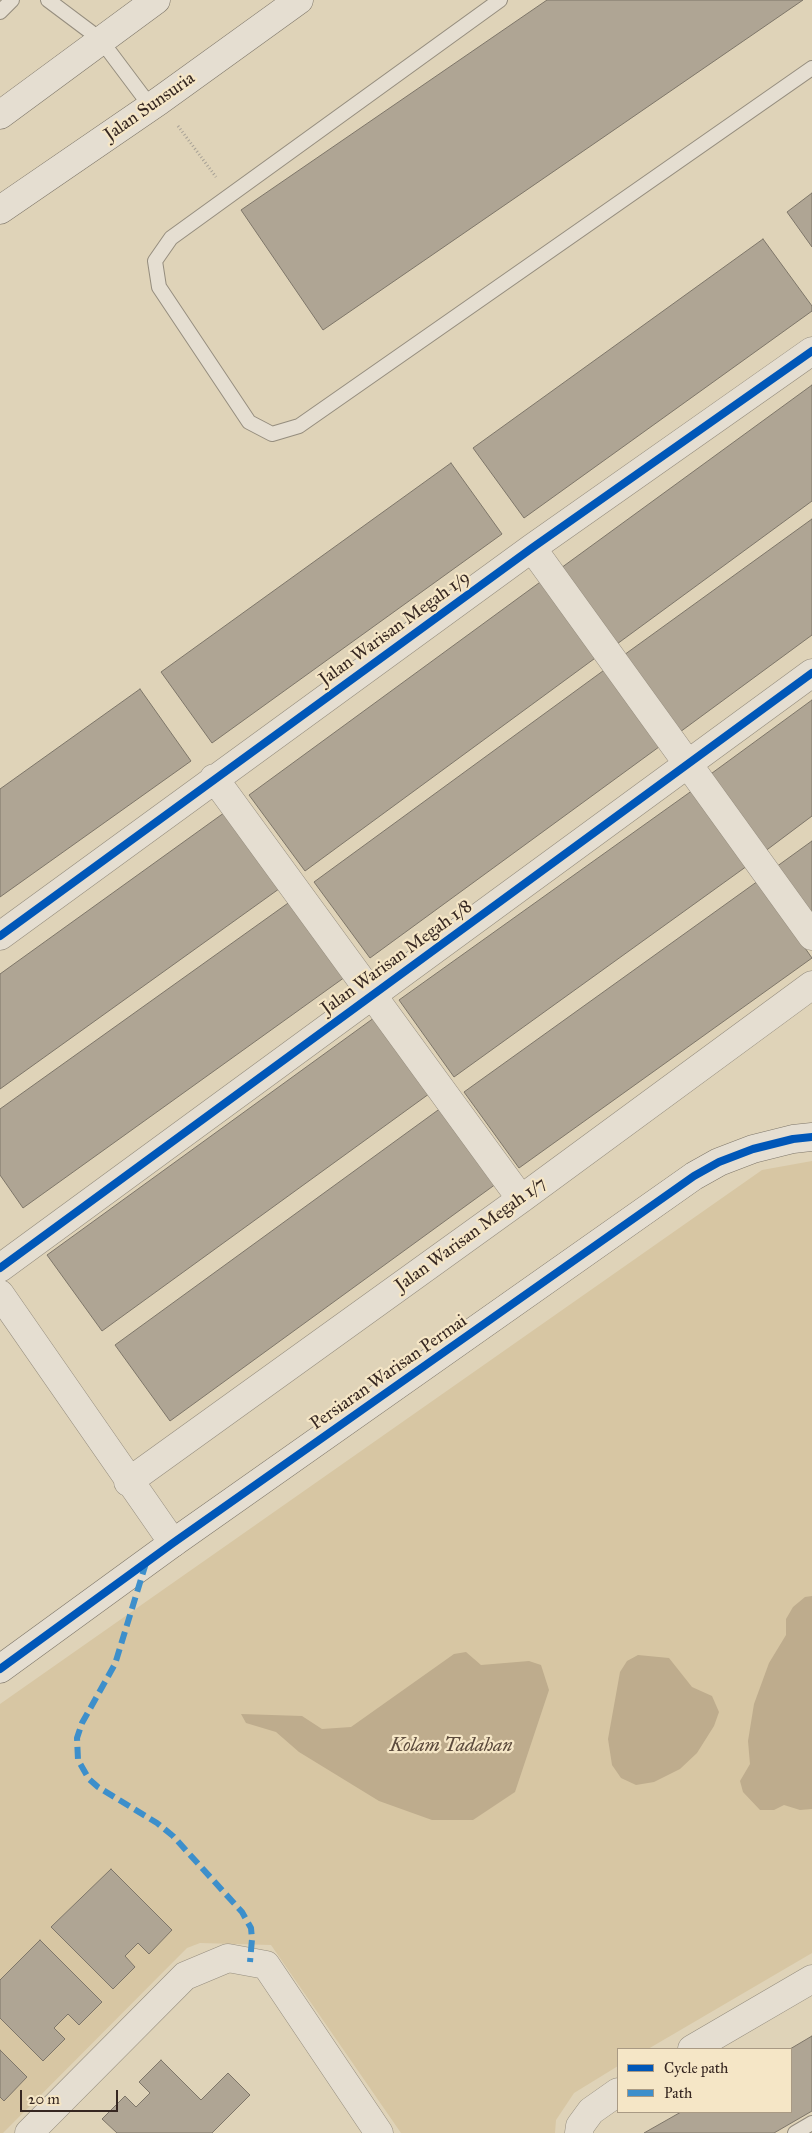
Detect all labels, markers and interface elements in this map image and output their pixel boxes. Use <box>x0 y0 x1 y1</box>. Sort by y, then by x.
street label: Jalan Sunsuria <box>101 68 199 146</box>
street label: Jalan Warisan Megah 1/9 <box>315 567 475 691</box>
street label: Jalan Warisan Megah 1/8 <box>317 896 477 1020</box>
street label: Jalan Warisan Megah 1/7 <box>391 1173 551 1297</box>
street label: Persiaran Warisan Permai <box>307 1311 471 1435</box>
water label: Kolam Tadahan <box>390 1735 512 1757</box>
legend <box>617 2048 792 2113</box>
text: Cycle path <box>664 2059 728 2077</box>
scale bar <box>22 2080 120 2112</box>
text: Path <box>664 2084 692 2102</box>
text: 20 m <box>28 2090 60 2108</box>

